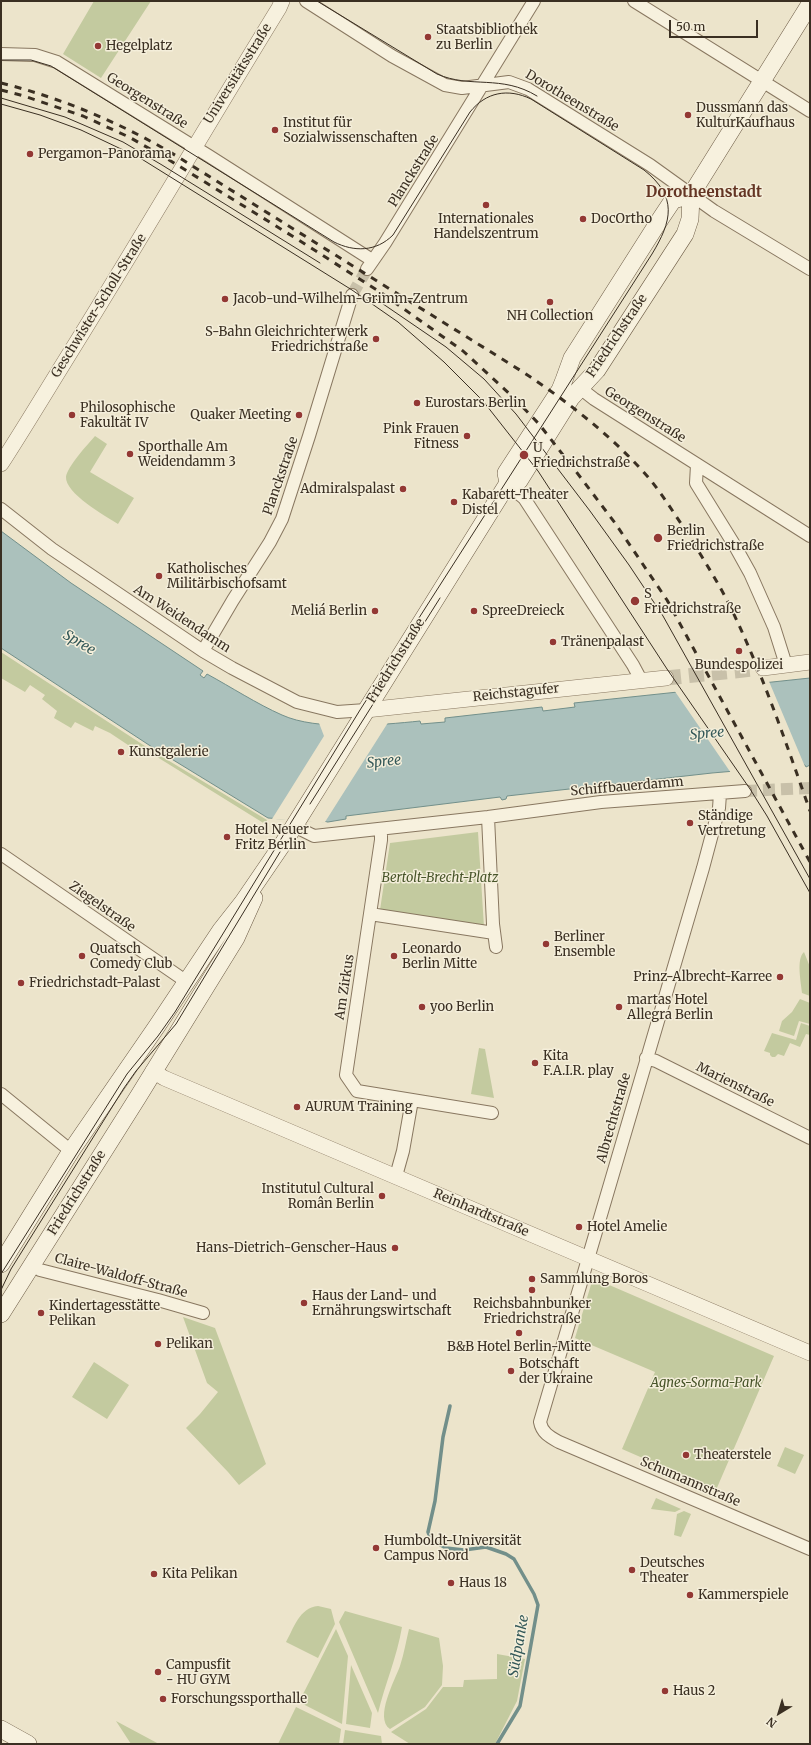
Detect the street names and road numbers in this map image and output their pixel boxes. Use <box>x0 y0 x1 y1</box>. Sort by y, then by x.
street label: Universitätsstraße <box>201 21 275 127</box>
street label: Dorotheenstraße <box>522 67 622 135</box>
street label: Georgenstraße <box>104 70 190 132</box>
street label: Planckstraße <box>386 132 442 210</box>
street label: Geschwister-Scholl-Straße <box>48 231 150 381</box>
street label: Friedrichstraße <box>583 291 651 381</box>
street label: Georgenstraße <box>602 384 688 446</box>
street label: Planckstraße <box>260 435 302 517</box>
street label: Am Weidendamm <box>131 582 233 656</box>
street label: Friedrichstraße <box>364 616 428 706</box>
street label: Reichstagufer <box>472 681 560 705</box>
street label: Schiffbauerdamm <box>570 774 684 800</box>
street label: Ziegelstraße <box>66 878 138 936</box>
street label: Am Zirkus <box>332 953 358 1021</box>
street label: Marienstraße <box>693 1059 777 1111</box>
street label: Albrechtstraße <box>594 1071 634 1165</box>
street label: Friedrichstraße <box>45 1148 109 1238</box>
street label: Reinhardtstraße <box>431 1186 531 1240</box>
street label: Claire-Waldoff-Straße <box>53 1251 189 1301</box>
street label: Schumannstraße <box>638 1454 742 1510</box>

